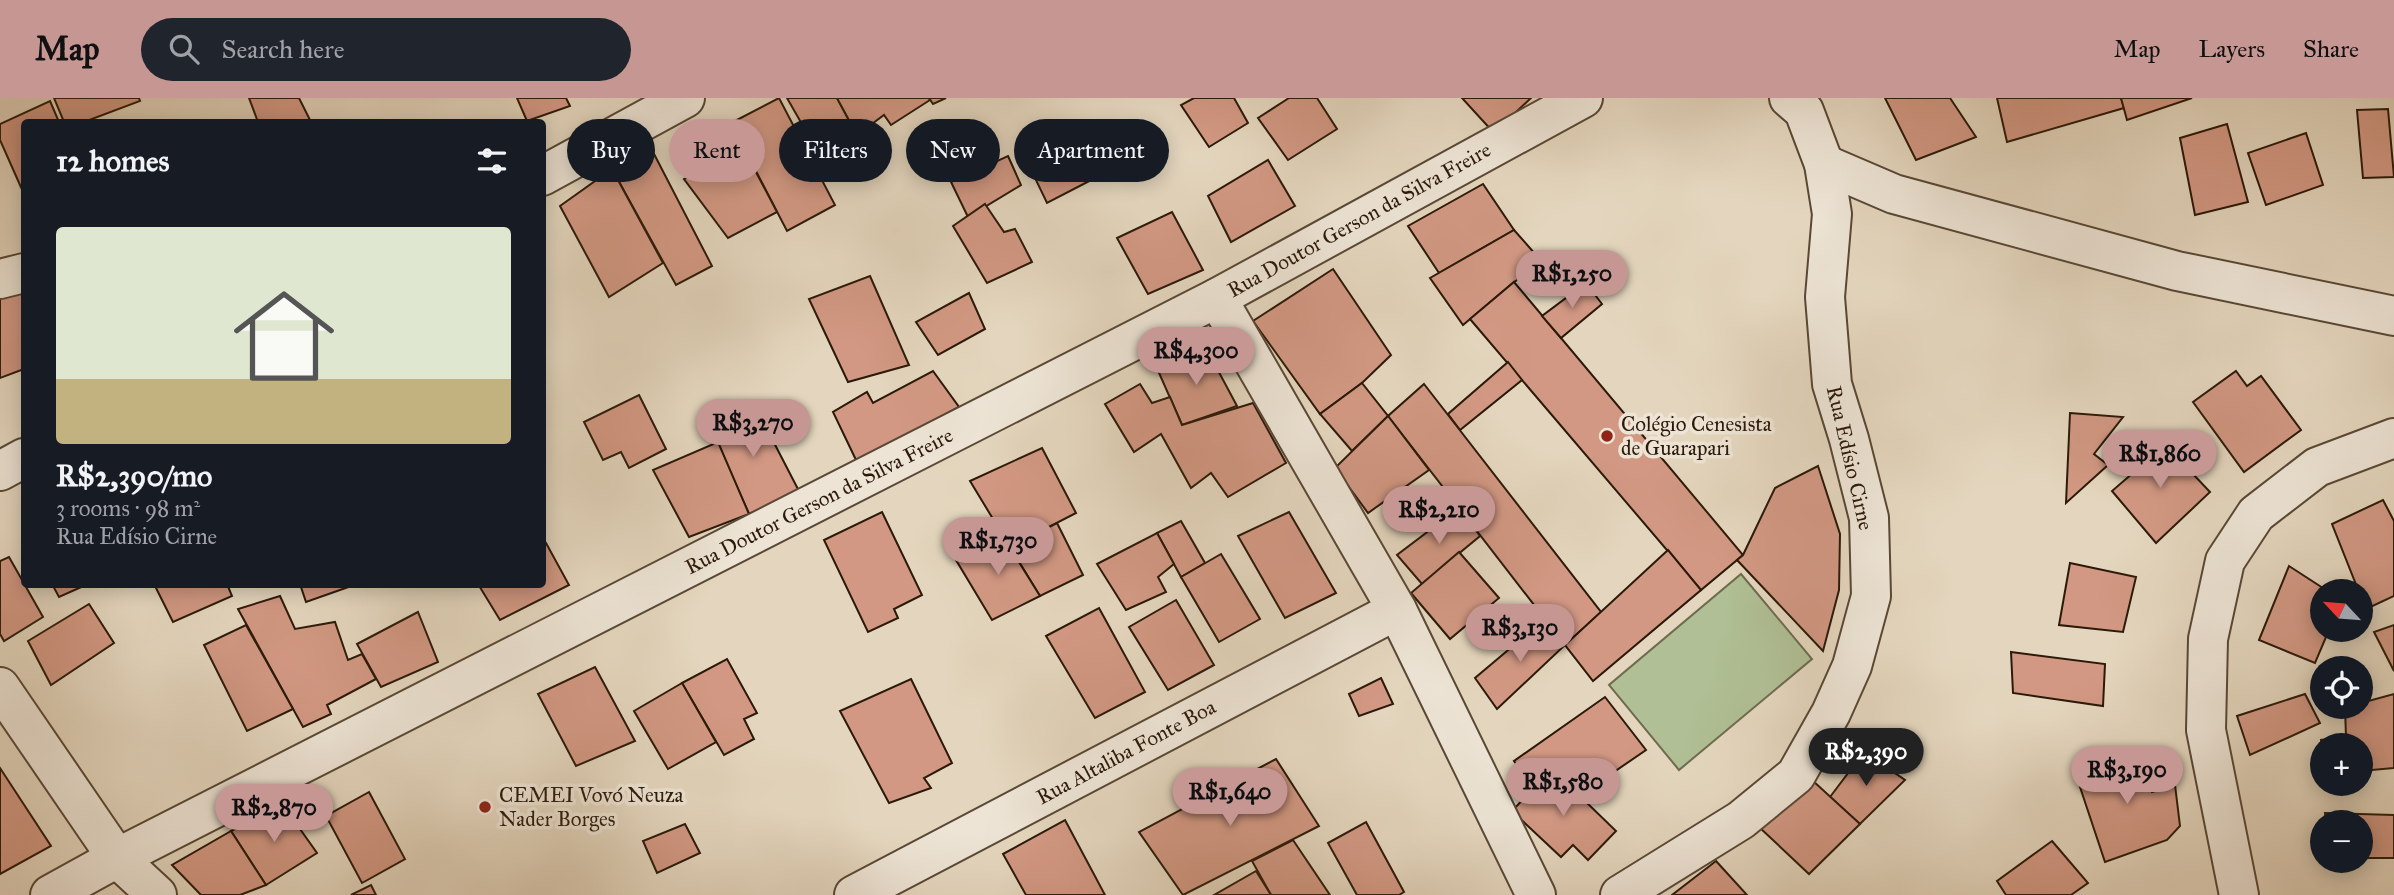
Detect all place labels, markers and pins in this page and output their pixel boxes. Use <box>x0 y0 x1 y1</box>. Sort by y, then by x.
pin: R$1,250 <box>1507 250 1637 310</box>
pin: R$4,300 <box>1131 328 1261 387</box>
pin: R$3,270 <box>688 400 818 459</box>
place label: Colégio Cenesista de Guarapari <box>1621 411 1772 461</box>
marker: Colégio Cenesista de Guarapari <box>1599 428 1615 444</box>
pin: R$1,860 <box>2095 430 2225 490</box>
pin: R$2,210 <box>1374 486 1504 546</box>
pin: R$1,730 <box>933 518 1063 577</box>
pin: R$3,130 <box>1455 604 1585 664</box>
pin: R$2,390 <box>1801 728 1931 788</box>
pin: R$3,190 <box>2062 746 2192 806</box>
pin: R$1,580 <box>1498 758 1628 818</box>
pin: R$1,640 <box>1165 768 1295 828</box>
place label: CEMEI Vovó Neuza Nader Borges <box>499 782 684 832</box>
pin: R$2,870 <box>209 784 339 844</box>
marker: CEMEI Vovó Neuza Nader Borges <box>477 799 493 815</box>

